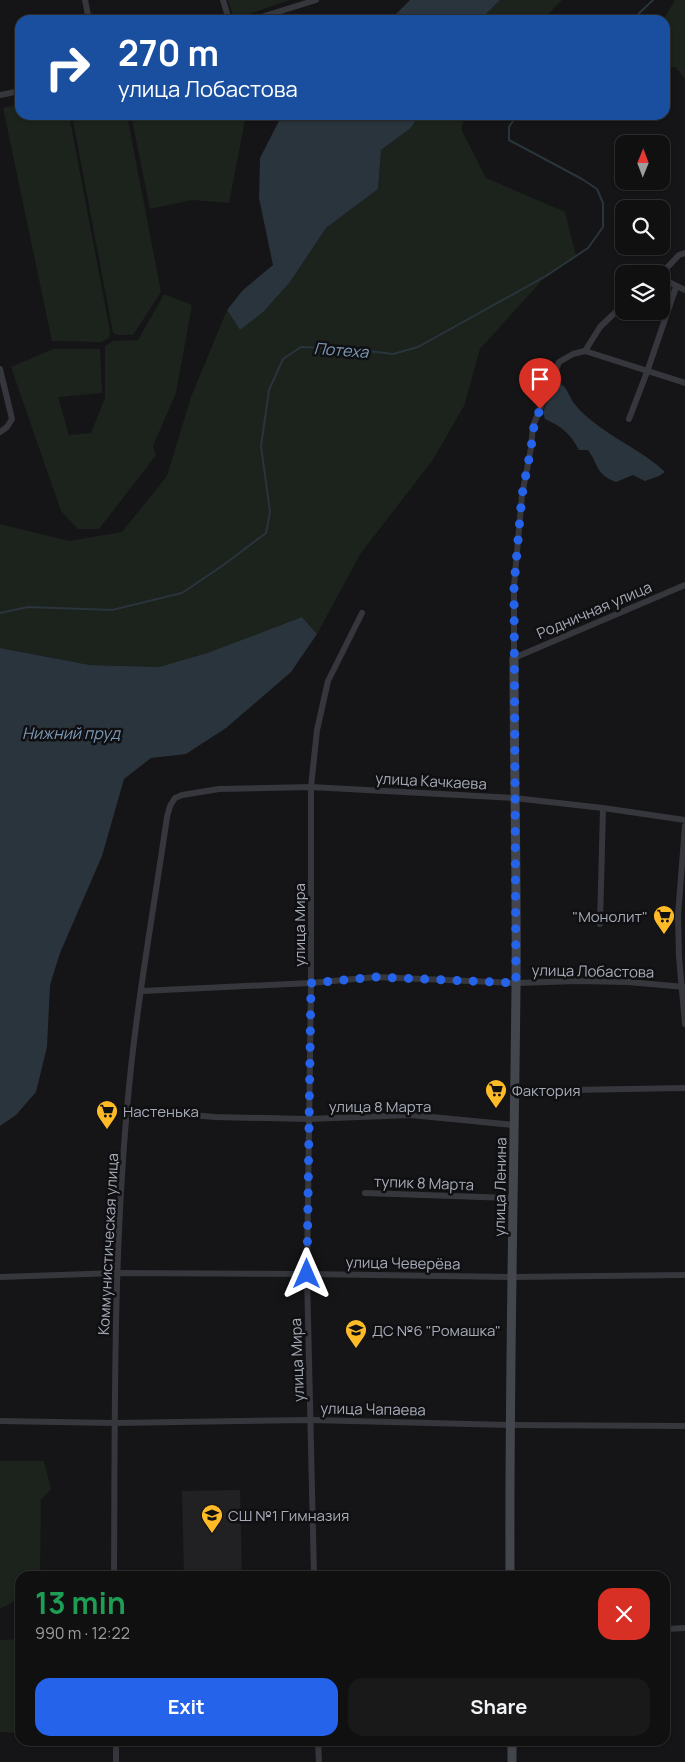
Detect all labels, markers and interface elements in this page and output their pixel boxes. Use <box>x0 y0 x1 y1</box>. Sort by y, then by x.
text: 270 m <box>118 29 219 77</box>
icon: right <box>35 35 100 100</box>
text: улица Лобастова <box>118 74 298 104</box>
north arrow <box>615 135 670 190</box>
map controls <box>615 135 670 320</box>
button: search <box>615 200 670 255</box>
button: layers <box>615 265 670 320</box>
water label: Потеха <box>313 337 370 363</box>
pin <box>519 358 561 409</box>
icon: arrive <box>526 365 554 393</box>
street label: Родничная улица <box>533 576 655 644</box>
water label: Нижний пруд <box>22 722 121 744</box>
street label: улица Качкаева <box>375 768 487 794</box>
street label: улица Мира <box>289 883 310 967</box>
supermarket icon: "Монолит" <box>652 904 676 935</box>
place label: "Монолит" <box>572 906 648 927</box>
street label: улица Лобастова <box>532 959 654 983</box>
supermarket icon: Фактория <box>484 1078 508 1109</box>
place label: Фактория <box>512 1080 580 1101</box>
street label: улица 8 Марта <box>329 1096 431 1117</box>
supermarket icon: Настенька <box>95 1099 119 1130</box>
place label: Настенька <box>123 1101 199 1122</box>
street label: улица Ленина <box>489 1137 511 1237</box>
street label: Коммунистическая улица <box>93 1153 123 1335</box>
street label: тупик 8 Марта <box>374 1171 474 1195</box>
position arrow <box>280 1247 332 1299</box>
street label: улица Чеверёва <box>345 1252 461 1274</box>
street label: улица Мира <box>285 1318 309 1402</box>
school or university icon: ДС №6 "Ромашка" <box>344 1318 368 1349</box>
place label: ДС №6 "Ромашка" <box>372 1320 501 1341</box>
street label: улица Чапаева <box>320 1398 426 1420</box>
school or university icon: СШ №1 Гимназия <box>200 1503 224 1534</box>
place label: СШ №1 Гимназия <box>228 1505 349 1526</box>
text: 13 min <box>35 1582 126 1623</box>
button: close <box>598 1588 650 1640</box>
text: 990 m · 12:22 <box>35 1622 130 1644</box>
button: Exit <box>35 1678 338 1736</box>
button: Share <box>348 1678 650 1736</box>

